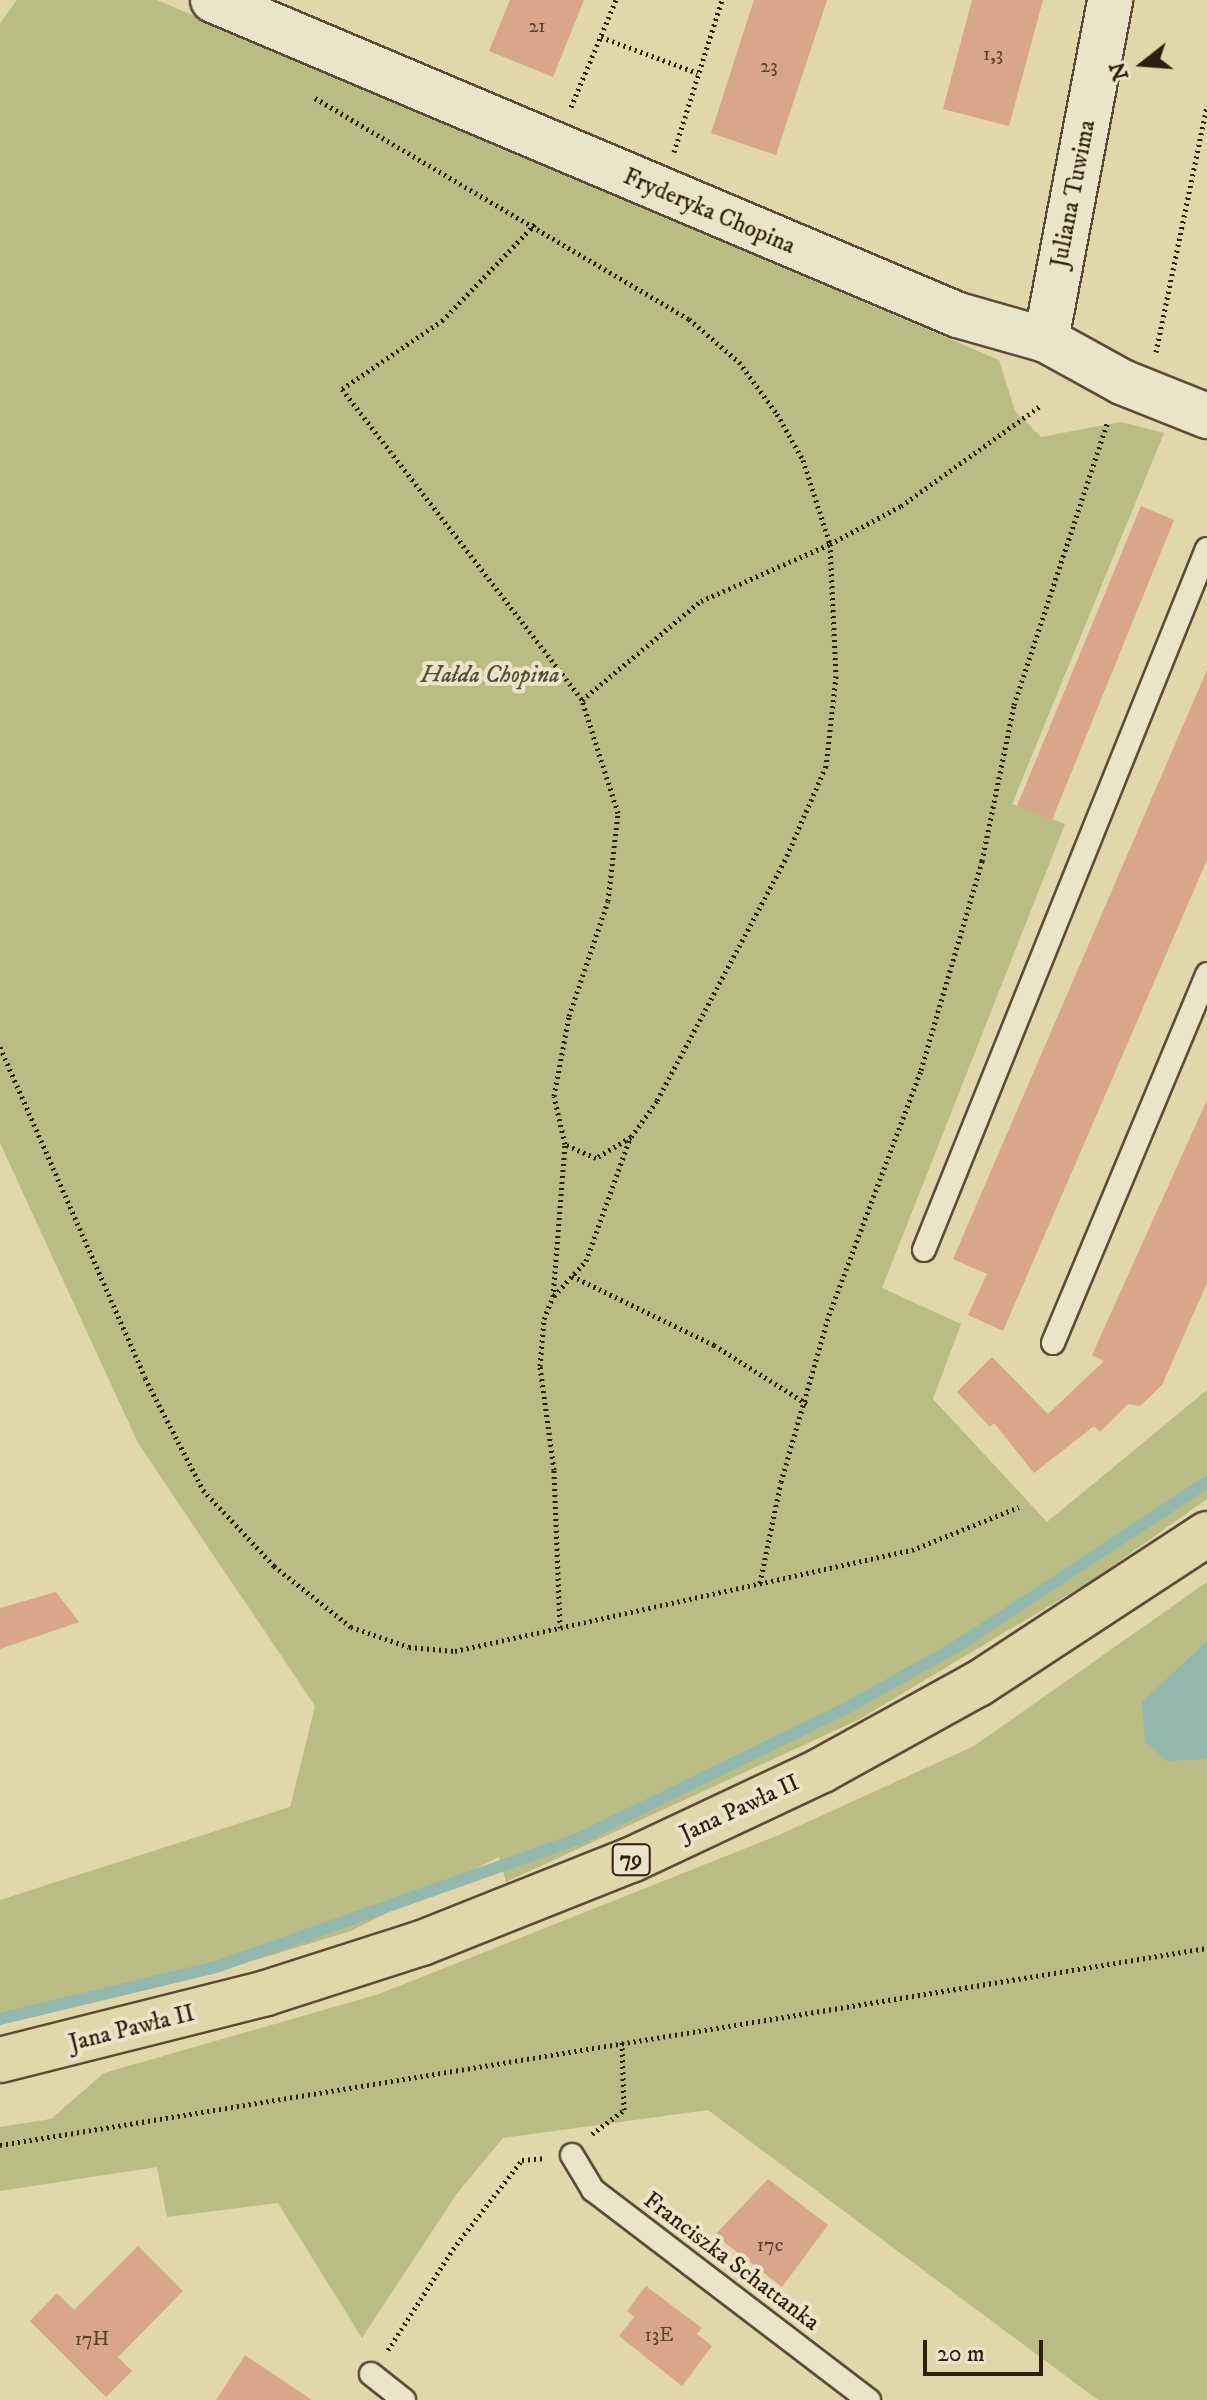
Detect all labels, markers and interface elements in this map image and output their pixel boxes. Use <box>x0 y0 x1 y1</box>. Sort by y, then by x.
house number: 21 <box>528 14 546 38</box>
north arrow <box>1103 24 1183 104</box>
house number: 1,3 <box>983 42 1003 66</box>
house number: 23 <box>760 54 778 78</box>
text: N <box>1104 59 1135 84</box>
street label: Juliana Tuwima <box>1046 118 1102 270</box>
street label: Fryderyka Chopina <box>619 163 799 261</box>
park label: Hałda Chopina <box>420 662 560 690</box>
street label: Jana Pawła II <box>676 1769 804 1849</box>
road number: 79 <box>611 1842 651 1878</box>
street label: Jana Pawła II <box>66 1999 198 2059</box>
street label: Franciszka Schattanka <box>637 2186 825 2338</box>
house number: 17c <box>757 2233 783 2257</box>
house number: 13E <box>645 2323 673 2347</box>
scale bar <box>927 2324 1047 2374</box>
house number: 17H <box>75 2327 109 2351</box>
text: 20 m <box>937 2339 985 2369</box>

